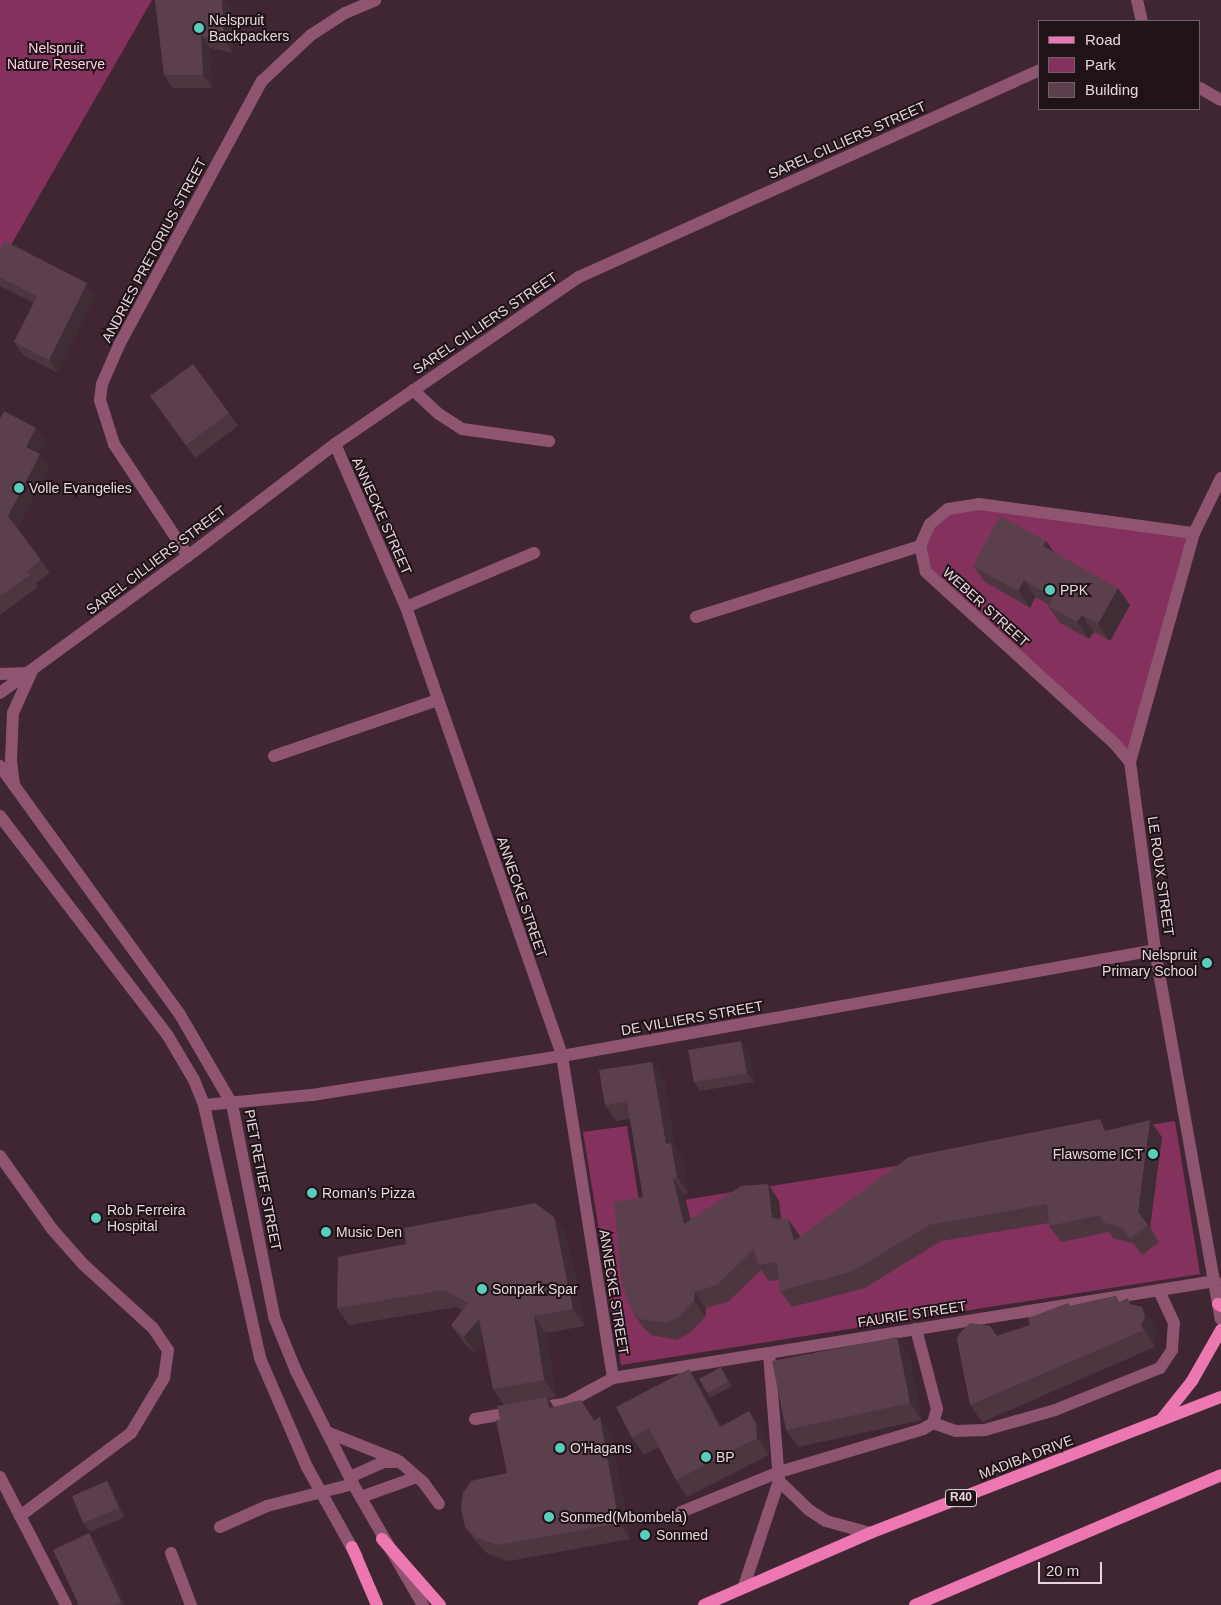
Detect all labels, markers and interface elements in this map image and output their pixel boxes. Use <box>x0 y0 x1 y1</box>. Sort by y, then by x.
place label: Nelspruit Backpackers <box>209 12 289 44</box>
legend <box>1038 20 1201 110</box>
marker: Nelspruit Backpackers <box>193 22 205 34</box>
text: Road <box>1085 31 1121 48</box>
park label: Nelspruit Nature Reserve <box>7 40 105 72</box>
text: Park <box>1085 56 1116 73</box>
text: Building <box>1085 81 1138 98</box>
street label: SAREL CILLIERS STREET <box>765 98 929 182</box>
street label: ANDRIES PRETORIUS STREET <box>98 155 210 345</box>
street label: SAREL CILLIERS STREET <box>409 268 561 378</box>
street label: ANNECKE STREET <box>349 455 415 577</box>
place label: Volle Evangelies <box>29 480 132 496</box>
marker: Volle Evangelies <box>13 482 25 494</box>
street label: SAREL CILLIERS STREET <box>83 502 229 618</box>
street label: WEBER STREET <box>939 564 1033 650</box>
place label: PPK <box>1060 582 1088 598</box>
marker: PPK <box>1044 584 1056 596</box>
street label: LE ROUX STREET <box>1144 815 1178 937</box>
street label: ANNECKE STREET <box>493 834 551 960</box>
place label: Nelspruit Primary School <box>1102 947 1197 980</box>
marker: Nelspruit Primary School <box>1201 957 1213 969</box>
street label: DE VILLIERS STREET <box>620 997 764 1039</box>
street label: PIET RETIEF STREET <box>241 1108 285 1252</box>
place label: Flawsome ICT <box>1053 1146 1143 1162</box>
marker: Flawsome ICT <box>1147 1148 1159 1160</box>
place label: Roman's Pizza <box>322 1185 415 1201</box>
marker: Roman's Pizza <box>306 1187 318 1199</box>
place label: Rob Ferreira Hospital <box>107 1202 186 1234</box>
marker: Rob Ferreira Hospital <box>89 1211 103 1225</box>
place label: Music Den <box>336 1224 402 1240</box>
marker: Music Den <box>320 1226 332 1238</box>
street label: ANNECKE STREET <box>596 1228 632 1356</box>
place label: Sonpark Spar <box>492 1281 578 1297</box>
marker: Sonpark Spar <box>476 1283 488 1295</box>
street label: FAURIE STREET <box>857 1297 967 1331</box>
street label: MADIBA DRIVE <box>976 1431 1076 1483</box>
place label: O'Hagans <box>570 1440 632 1456</box>
marker: O'Hagans <box>554 1442 566 1454</box>
place label: BP <box>716 1449 735 1465</box>
marker: BP <box>700 1451 712 1463</box>
road number: R40 <box>945 1489 977 1508</box>
place label: Sonmed(Mbombela) <box>560 1509 687 1525</box>
marker: Sonmed(Mbombela) <box>542 1510 556 1524</box>
place label: Sonmed <box>656 1527 708 1543</box>
marker: Sonmed <box>638 1528 652 1542</box>
scale bar <box>1041 1552 1105 1584</box>
text: 20 m <box>1046 1562 1079 1579</box>

